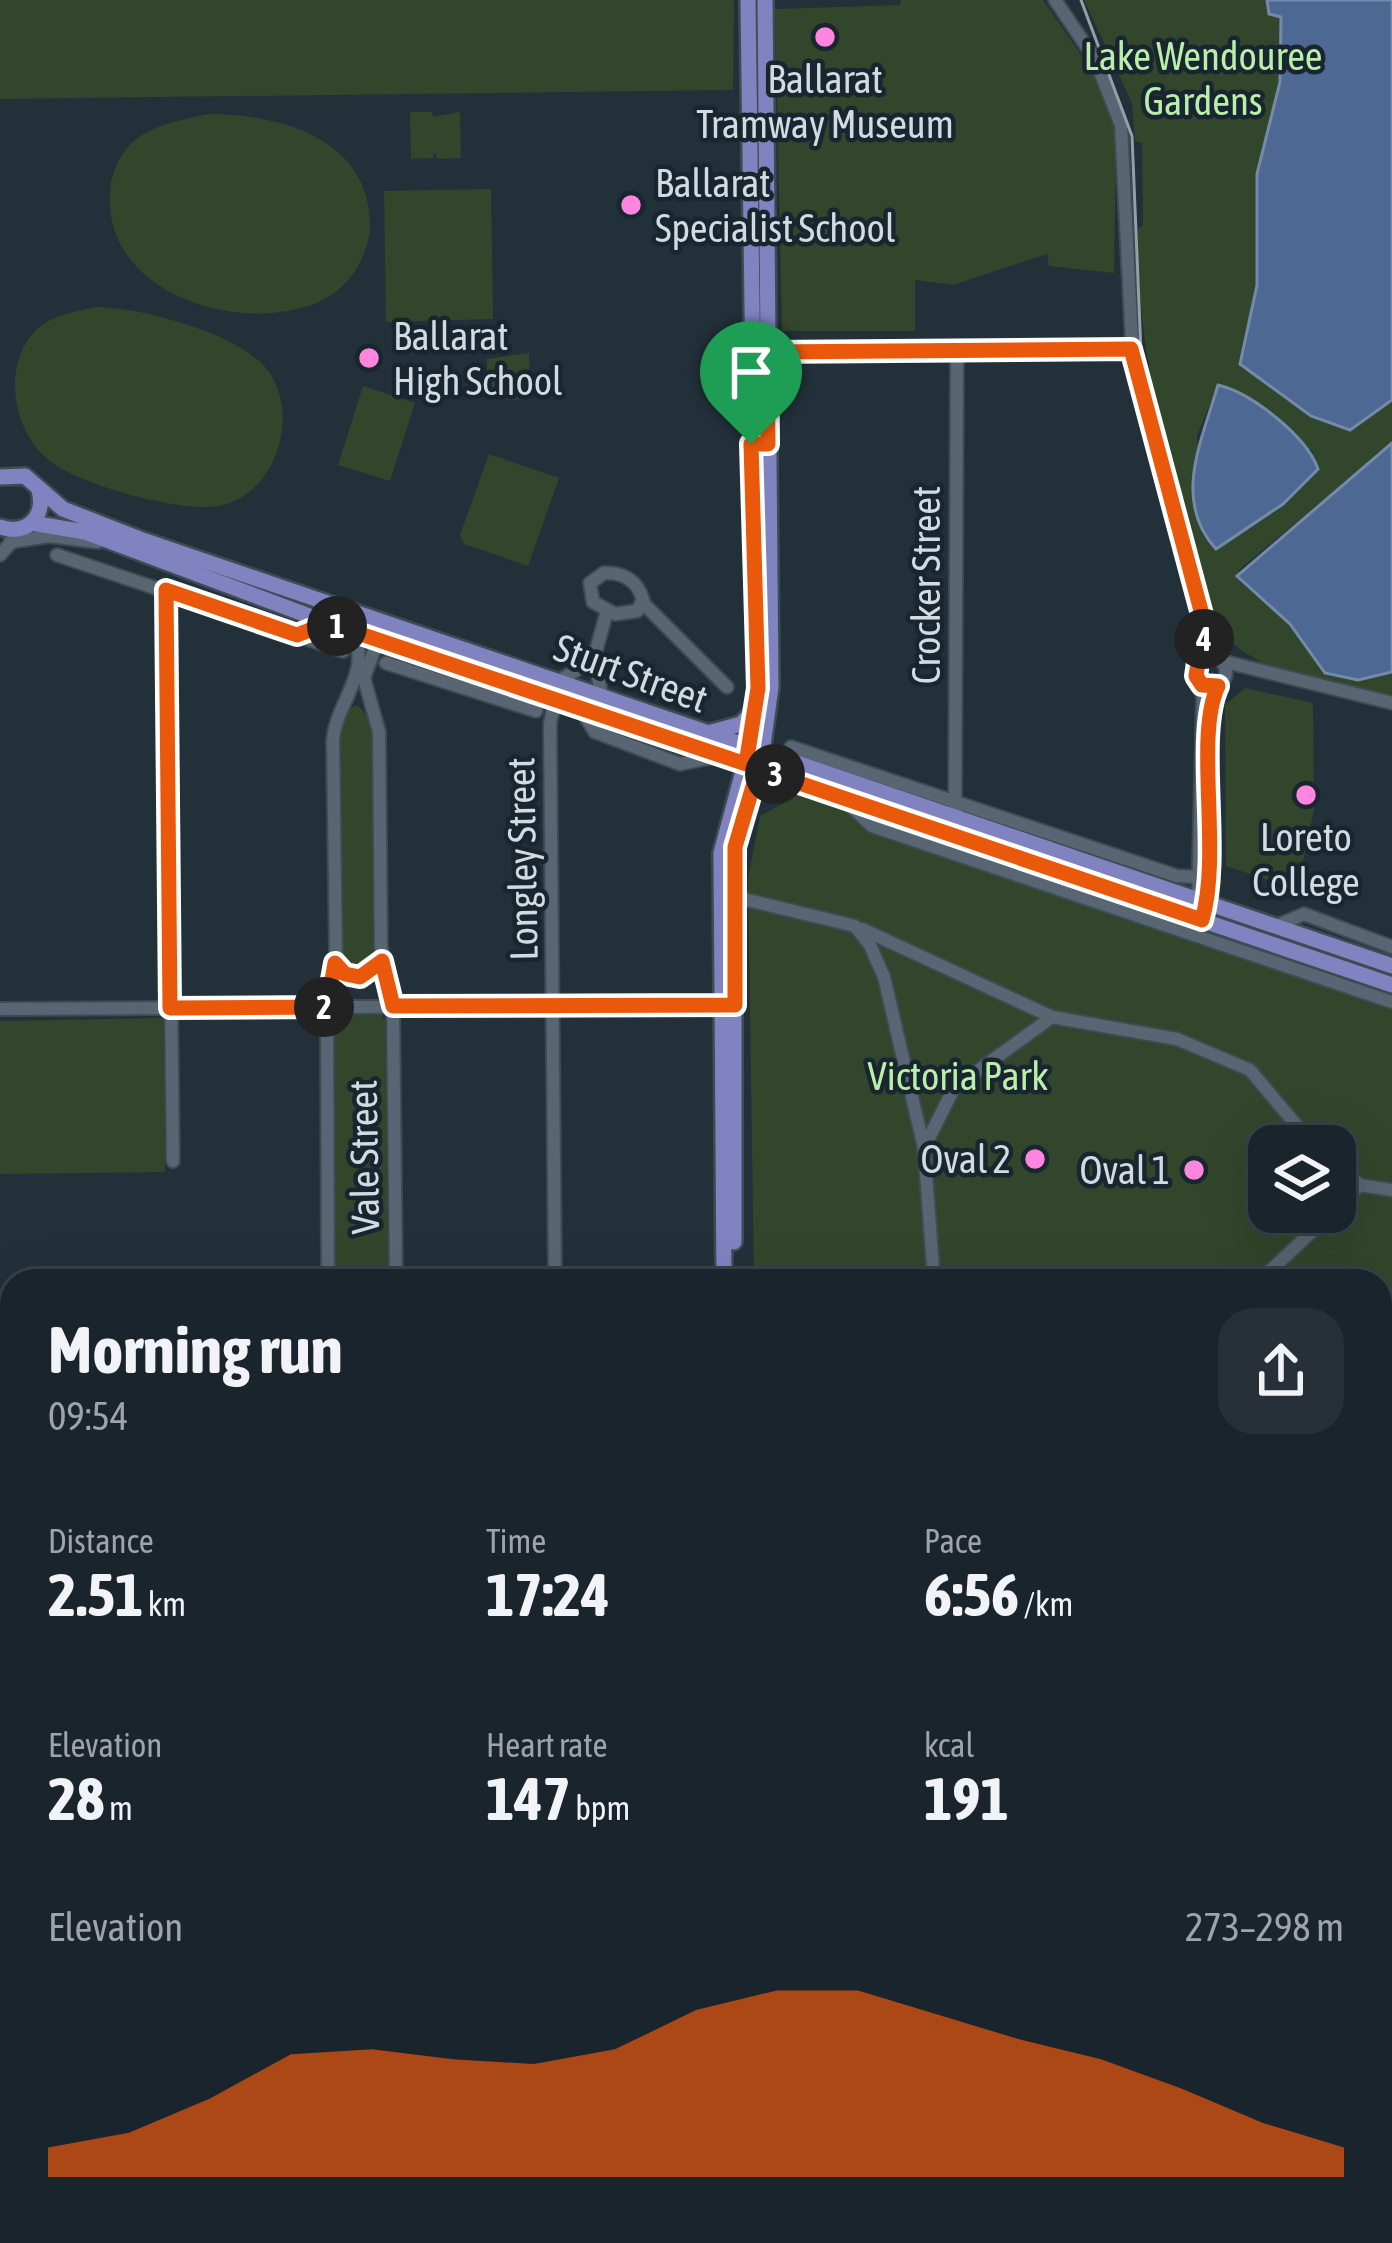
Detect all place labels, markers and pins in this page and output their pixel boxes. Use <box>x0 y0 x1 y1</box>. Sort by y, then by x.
marker: Ballarat Tramway Museum <box>812 24 838 50</box>
place label: Ballarat Tramway Museum <box>696 57 954 146</box>
place label: Ballarat Specialist School <box>655 161 895 250</box>
marker: Ballarat Specialist School <box>618 192 644 218</box>
place label: Ballarat High School <box>393 314 562 403</box>
pin <box>700 321 802 444</box>
marker: Ballarat High School <box>356 345 382 371</box>
pin: 1 <box>307 596 367 656</box>
pin: 4 <box>1174 609 1234 669</box>
pin: 3 <box>745 744 805 804</box>
marker: Loreto College <box>1293 782 1319 808</box>
place label: Loreto College <box>1252 815 1360 904</box>
pin: 2 <box>294 977 354 1037</box>
place label: Oval 2 <box>920 1137 1011 1181</box>
marker: Oval 2 <box>1022 1146 1048 1172</box>
place label: Oval 1 <box>1079 1148 1170 1192</box>
marker: Oval 1 <box>1181 1157 1207 1183</box>

